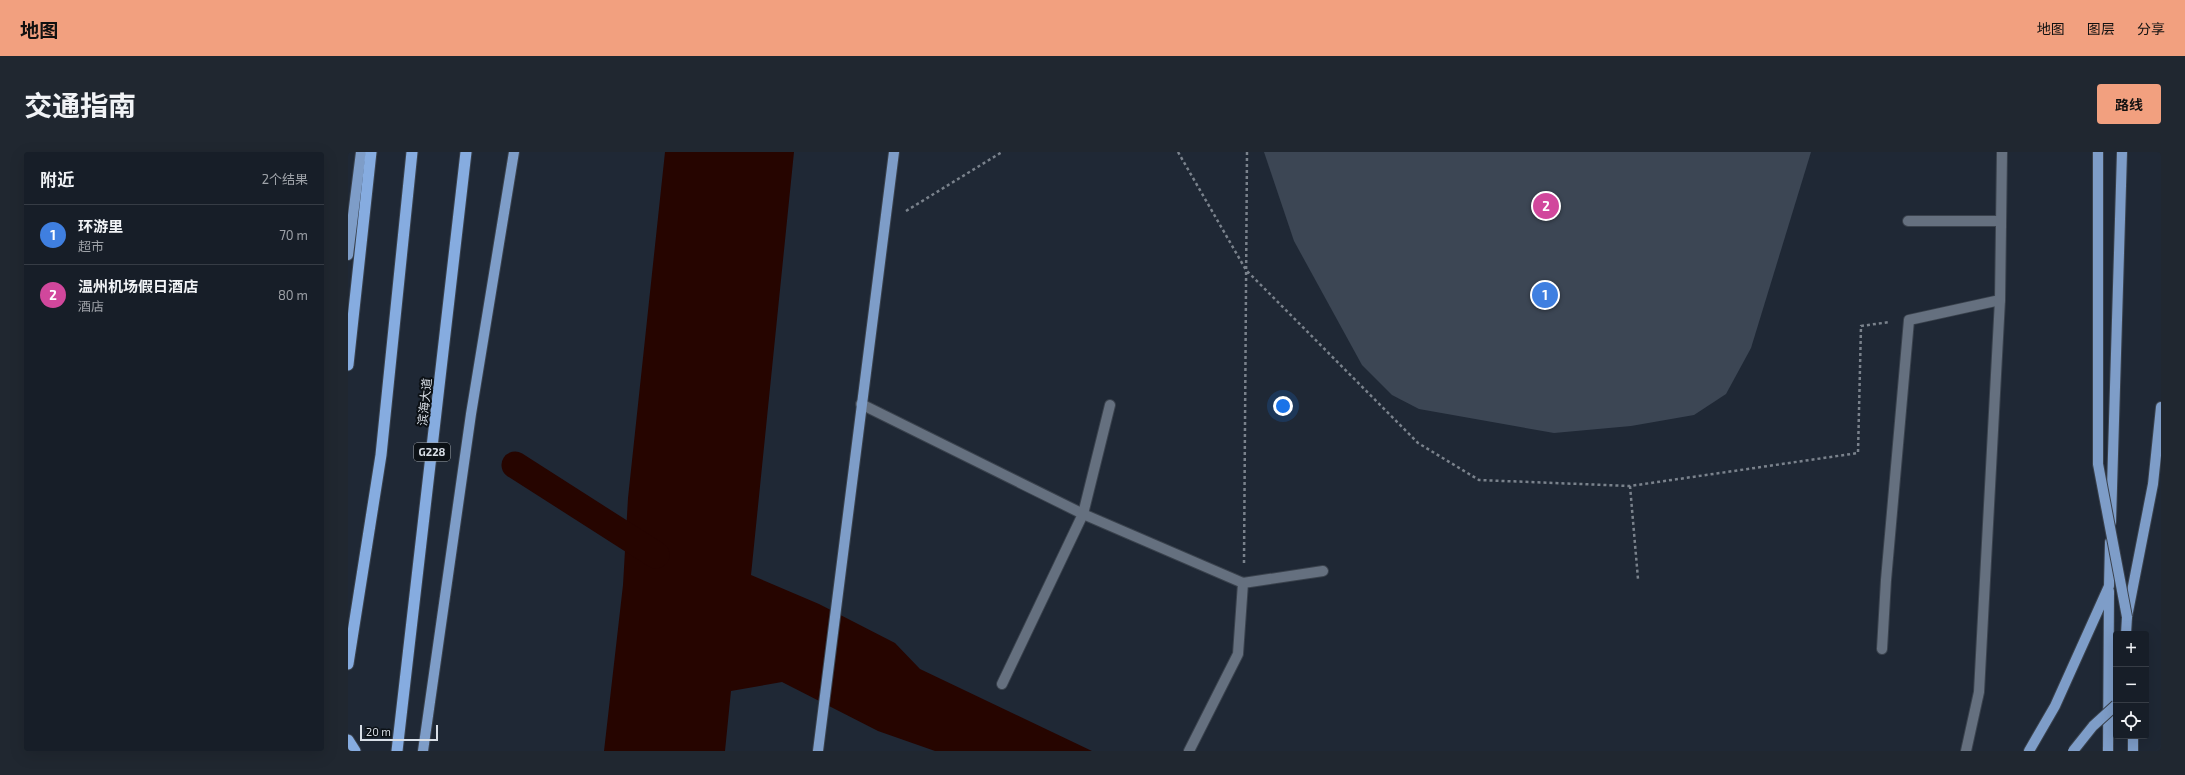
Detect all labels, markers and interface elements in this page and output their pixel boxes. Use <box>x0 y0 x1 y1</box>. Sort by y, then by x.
text: 地图 <box>20 18 58 41</box>
text: 地图 <box>2037 20 2065 37</box>
text: 图层 <box>2087 20 2115 37</box>
text: 分享 <box>2137 20 2165 37</box>
button: 路线 <box>2097 84 2161 124</box>
text: 交通指南 <box>24 88 136 122</box>
text: 附近 <box>40 169 74 189</box>
text: 2个结果 <box>262 171 308 187</box>
pin: 2 <box>1533 191 1559 221</box>
text: 环游里 <box>78 217 123 235</box>
text: 1 <box>50 227 56 243</box>
text: 70 m <box>279 227 308 243</box>
text: 超市 <box>78 238 104 254</box>
text: 温州机场假日酒店 <box>78 277 198 295</box>
pin: 1 <box>1532 280 1558 310</box>
text: 2 <box>49 287 57 303</box>
text: 80 m <box>278 287 308 303</box>
text: 酒店 <box>78 298 104 314</box>
street label: 滨海大道 <box>415 377 433 427</box>
your location <box>1273 396 1293 416</box>
road number: G228 <box>414 443 450 461</box>
map controls <box>2113 631 2149 739</box>
button: + <box>2113 631 2149 667</box>
button: − <box>2113 667 2149 703</box>
button: locate <box>2113 703 2149 739</box>
scale bar <box>360 723 438 742</box>
text: 20 m <box>366 725 391 738</box>

